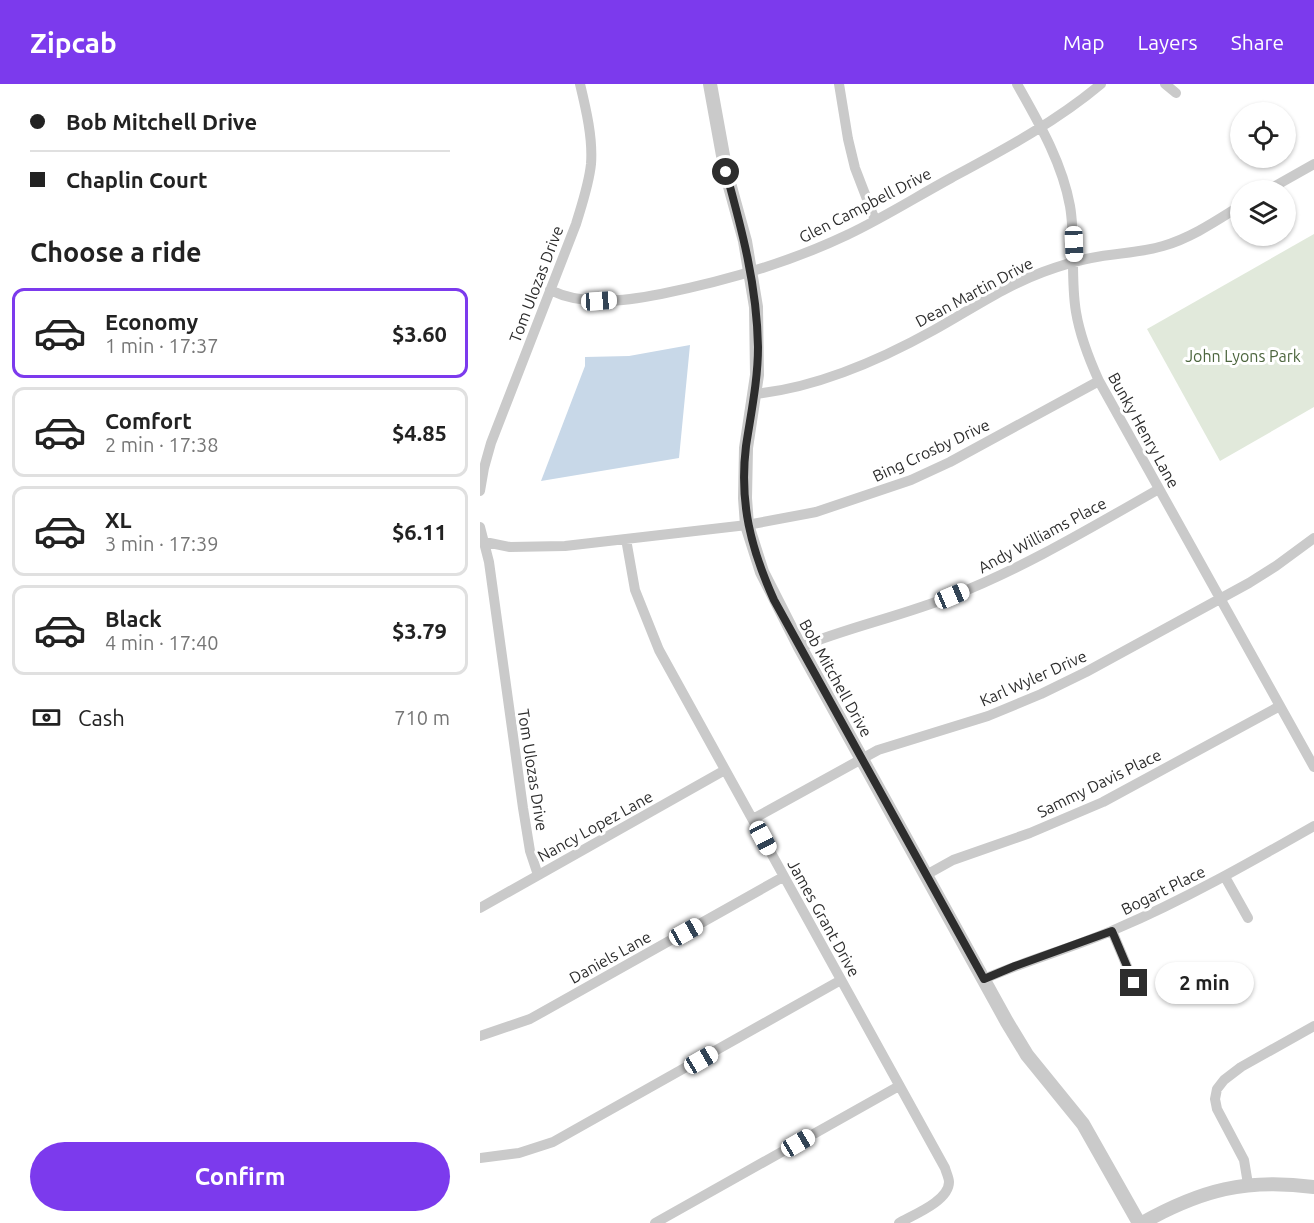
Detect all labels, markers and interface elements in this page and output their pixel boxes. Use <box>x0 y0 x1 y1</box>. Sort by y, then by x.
text: Zipcab <box>30 27 117 58</box>
text: Map <box>1063 30 1104 54</box>
text: Layers <box>1137 30 1198 54</box>
text: Share <box>1231 30 1284 54</box>
map controls <box>1230 102 1296 246</box>
button: locate <box>1230 102 1296 168</box>
text: Bob Mitchell Drive <box>66 109 257 134</box>
route start <box>712 158 739 185</box>
street label: Glen Campbell Drive <box>796 164 934 246</box>
text: Chaplin Court <box>66 167 207 192</box>
button: layers <box>1230 180 1296 246</box>
street label: Tom Ulozas Drive <box>506 223 566 345</box>
car <box>1064 226 1084 262</box>
text: Choose a ride <box>30 237 202 267</box>
street label: Dean Martin Drive <box>912 254 1036 330</box>
car <box>580 291 618 311</box>
icon: car <box>33 306 87 360</box>
text: Economy <box>105 309 198 334</box>
text: $3.60 <box>392 321 447 346</box>
text: 1 min · 17:37 <box>105 334 219 357</box>
park label: John Lyons Park <box>1185 347 1301 365</box>
street label: Bunky Henry Lane <box>1105 369 1183 491</box>
icon: car <box>33 405 87 459</box>
text: Comfort <box>105 408 192 433</box>
street label: Bing Crosby Drive <box>870 415 992 485</box>
text: $4.85 <box>392 420 447 445</box>
text: 2 min · 17:38 <box>105 433 219 456</box>
street label: Andy Williams Place <box>975 494 1109 576</box>
icon: car <box>33 504 87 558</box>
text: XL <box>105 507 132 532</box>
text: $6.11 <box>392 519 447 544</box>
text: 3 min · 17:39 <box>105 532 219 555</box>
car <box>932 581 972 611</box>
icon: car <box>33 603 87 657</box>
text: Black <box>105 606 162 631</box>
street label: Bob Mitchell Drive <box>796 616 876 740</box>
text: $3.79 <box>392 618 447 643</box>
text: 4 min · 17:40 <box>105 631 219 654</box>
street label: Karl Wyler Drive <box>977 646 1089 710</box>
icon: cash <box>30 701 63 734</box>
text: Cash <box>78 705 125 730</box>
text: 710 m <box>394 706 450 729</box>
street label: Tom Ulozas Drive <box>514 708 552 832</box>
street label: Sammy Davis Place <box>1034 745 1164 821</box>
street label: Nancy Lopez Lane <box>534 787 656 865</box>
car <box>747 818 779 858</box>
street label: James Grant Drive <box>784 856 864 980</box>
street label: Bogart Place <box>1118 862 1208 918</box>
car <box>666 915 706 949</box>
street label: Daniels Lane <box>566 927 654 987</box>
callout: 2 min <box>1155 962 1254 1004</box>
route end <box>1120 969 1147 996</box>
text: 2 min <box>1179 971 1230 994</box>
car <box>681 1043 721 1077</box>
car <box>778 1126 818 1160</box>
button: Confirm <box>30 1142 450 1211</box>

